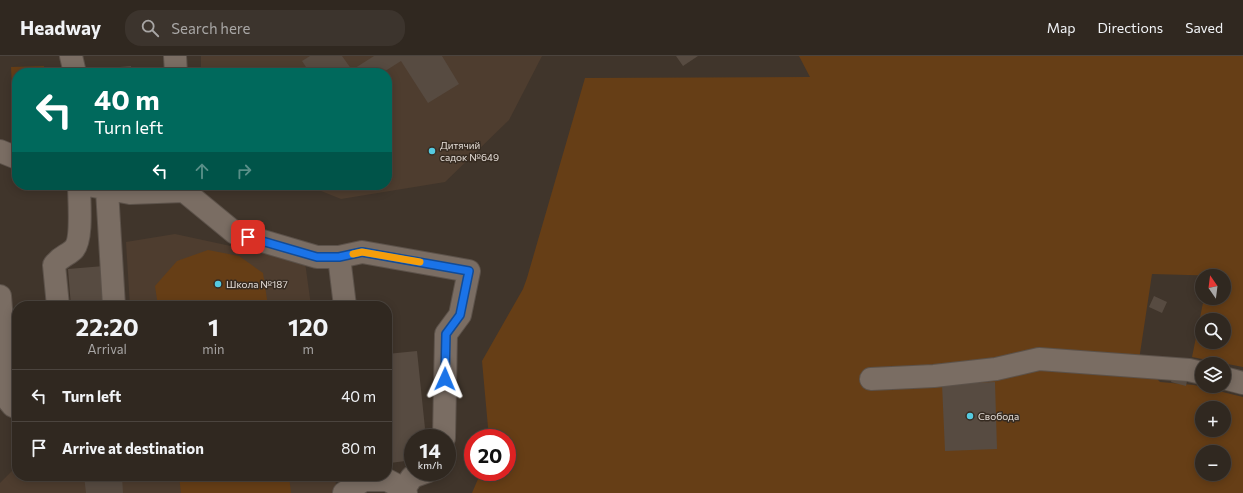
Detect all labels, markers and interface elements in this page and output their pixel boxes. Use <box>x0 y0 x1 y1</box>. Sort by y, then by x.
search box <box>125 10 405 46</box>
text: Headway <box>20 16 101 39</box>
icon: search <box>139 17 161 39</box>
text: Search here <box>171 19 251 37</box>
text: Map <box>1047 19 1076 36</box>
text: Directions <box>1098 19 1163 36</box>
text: Saved <box>1185 19 1223 36</box>
text: 40 m <box>94 82 160 116</box>
icon: left <box>28 84 80 136</box>
text: Turn left <box>94 116 163 138</box>
place label: Дитячий садок №649 <box>440 139 499 163</box>
marker: Дитячий садок №649 <box>427 146 437 156</box>
icon: left <box>149 160 171 182</box>
icon: ahead <box>191 160 213 182</box>
icon: right <box>233 160 255 182</box>
pin <box>231 220 265 254</box>
icon: arrive <box>237 226 259 248</box>
north arrow <box>1195 269 1231 305</box>
map controls <box>1195 269 1231 481</box>
place label: Школа №187 <box>226 278 288 290</box>
marker: Школа №187 <box>213 279 223 289</box>
text: 22:20 <box>76 312 139 341</box>
text: 1 <box>208 312 219 341</box>
text: 120 <box>288 312 328 341</box>
button: search <box>1195 313 1231 349</box>
text: Arrival <box>87 341 127 357</box>
text: min <box>202 341 224 357</box>
text: m <box>303 341 314 357</box>
button: layers <box>1195 357 1231 393</box>
position arrow <box>424 358 466 400</box>
icon: left <box>28 385 50 407</box>
text: Turn left <box>62 387 121 405</box>
text: 40 m <box>341 387 376 405</box>
button: + <box>1195 401 1231 437</box>
place label: Свобода <box>978 410 1019 422</box>
marker: Свобода <box>965 411 975 421</box>
speed limit sign: 20 <box>464 429 516 481</box>
icon: arrive <box>28 437 50 459</box>
text: 14 <box>419 438 441 462</box>
text: Arrive at destination <box>62 439 204 457</box>
text: 80 m <box>341 439 376 457</box>
button: − <box>1195 445 1231 481</box>
text: km/h <box>418 459 442 471</box>

